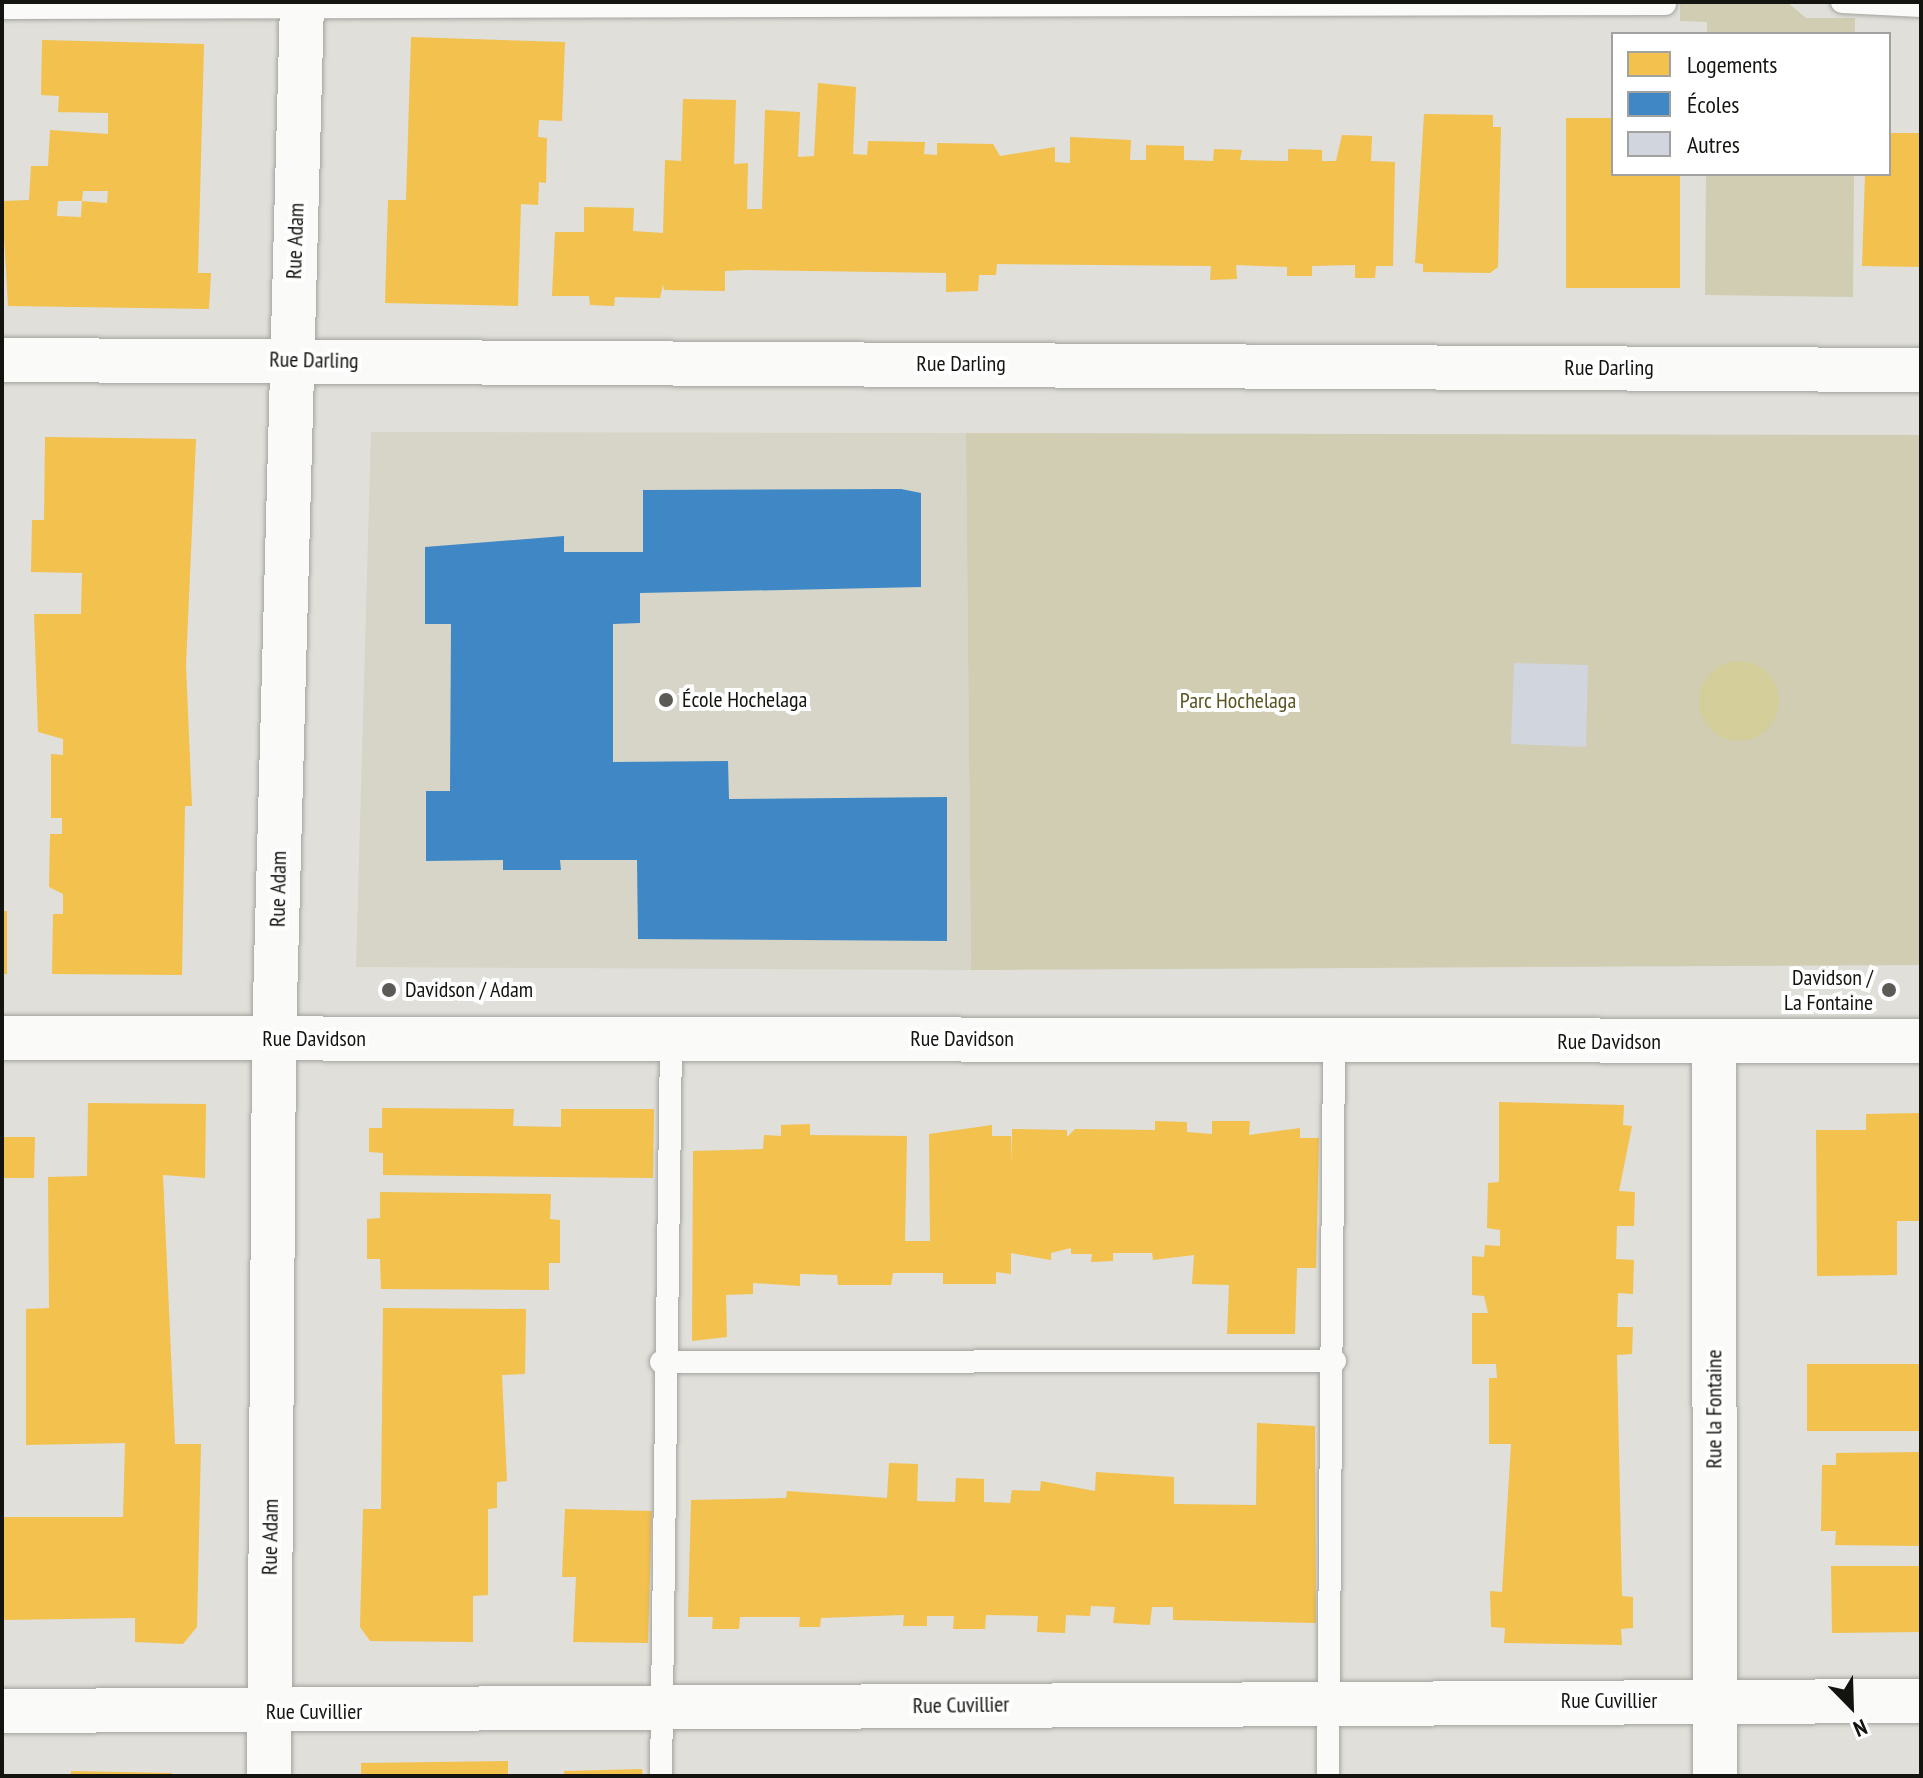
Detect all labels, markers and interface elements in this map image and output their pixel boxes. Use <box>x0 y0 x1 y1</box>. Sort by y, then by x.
legend <box>1611 32 1891 176</box>
text: Logements <box>1687 49 1777 80</box>
text: Écoles <box>1687 89 1739 120</box>
text: Autres <box>1687 129 1740 160</box>
street label: Rue Adam <box>280 202 310 280</box>
street label: Rue Darling <box>269 346 359 374</box>
street label: Rue Darling <box>916 351 1006 377</box>
street label: Rue Darling <box>1564 355 1654 381</box>
place label: École Hochelaga <box>682 687 807 713</box>
park label: Parc Hochelaga <box>1180 688 1296 714</box>
marker: École Hochelaga <box>657 691 675 709</box>
street label: Rue Adam <box>264 850 292 928</box>
place label: Davidson / La Fontaine <box>1784 964 1873 1016</box>
place label: Davidson / Adam <box>405 977 534 1003</box>
marker: Davidson / Adam <box>380 981 398 999</box>
marker: Davidson / La Fontaine <box>1880 981 1898 999</box>
street label: Rue Davidson <box>262 1026 366 1052</box>
street label: Rue Davidson <box>910 1026 1014 1052</box>
street label: Rue Davidson <box>1557 1029 1661 1055</box>
street label: Rue la Fontaine <box>1701 1349 1727 1469</box>
street label: Rue Adam <box>256 1498 284 1576</box>
north arrow <box>1811 1666 1891 1746</box>
street label: Rue Cuvillier <box>1561 1688 1657 1714</box>
street label: Rue Cuvillier <box>912 1691 1010 1719</box>
street label: Rue Cuvillier <box>266 1699 362 1725</box>
text: N <box>1849 1713 1871 1743</box>

